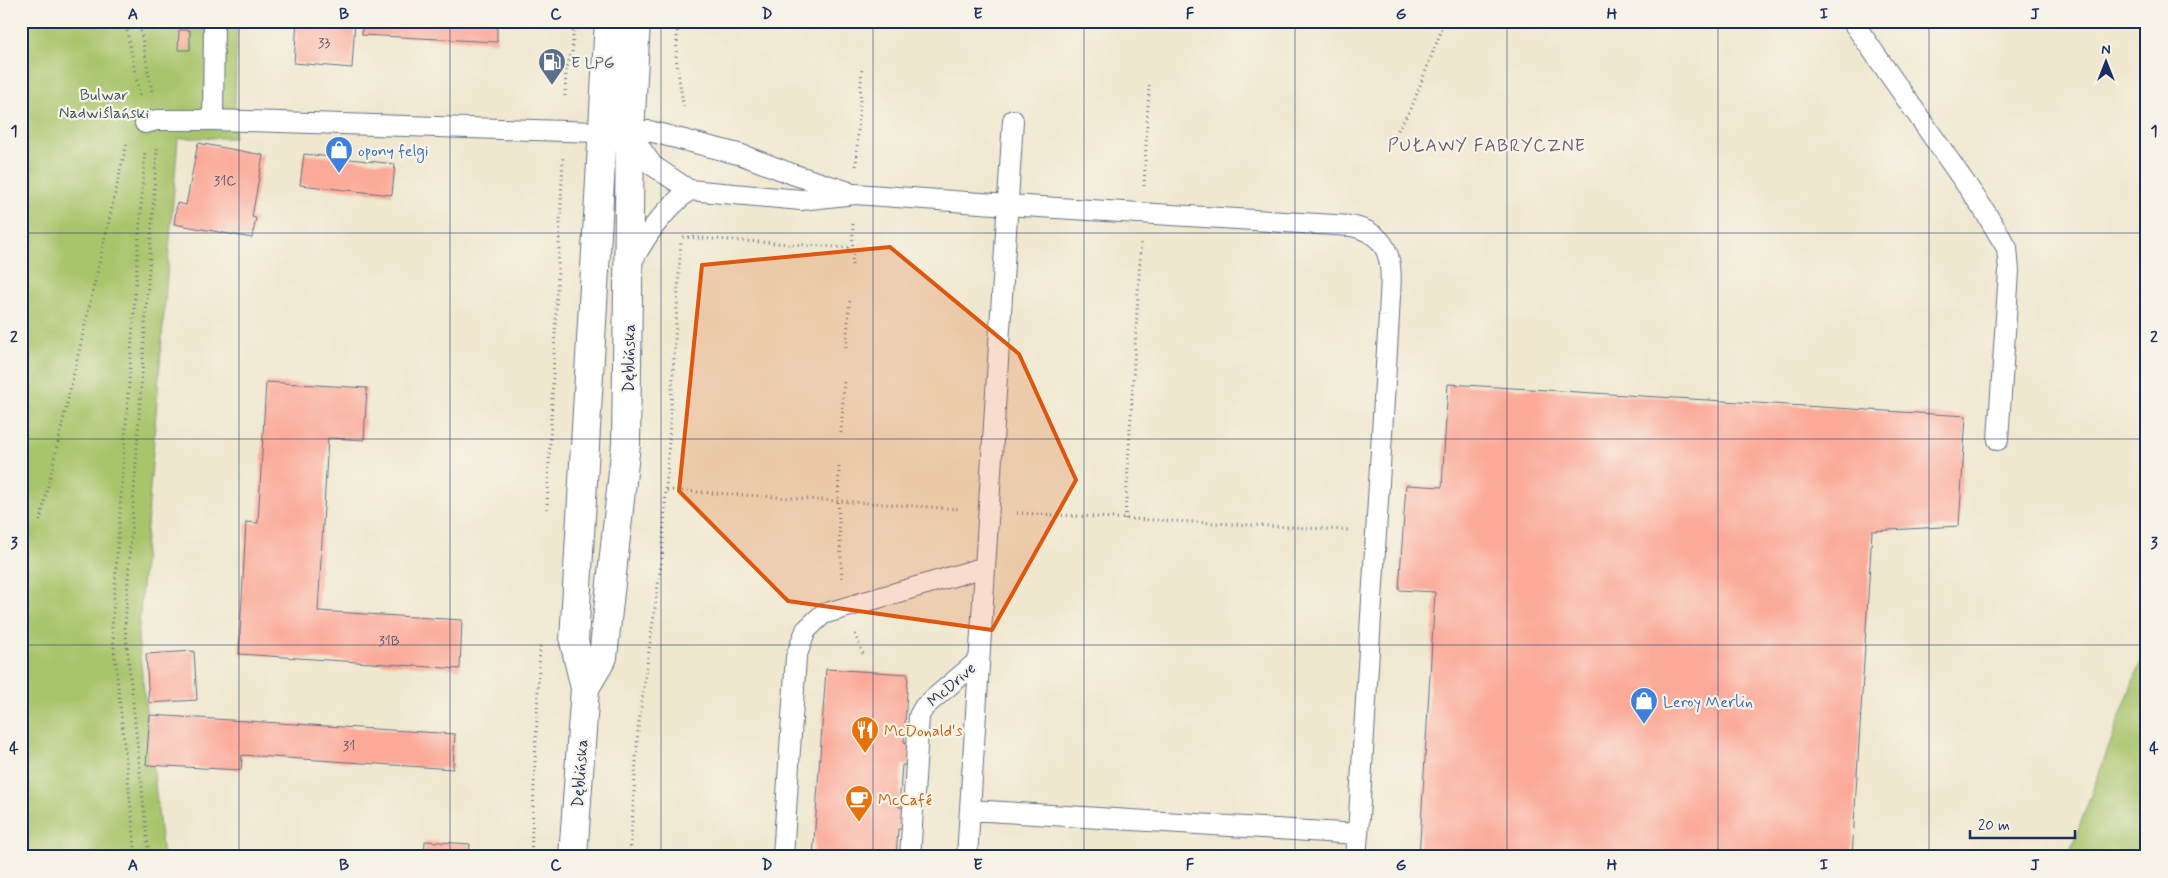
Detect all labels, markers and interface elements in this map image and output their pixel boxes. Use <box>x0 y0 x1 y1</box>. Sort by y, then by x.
text: A <box>128 4 138 25</box>
text: B <box>339 4 349 25</box>
text: C <box>550 4 562 25</box>
text: D <box>761 4 773 25</box>
text: E <box>973 4 983 25</box>
text: F <box>1186 4 1195 25</box>
text: G <box>1396 4 1407 25</box>
text: H <box>1607 4 1618 25</box>
text: I <box>1820 4 1829 25</box>
text: J <box>2030 4 2040 25</box>
house number: 33 <box>318 34 330 52</box>
north arrow <box>2080 38 2130 88</box>
text: N <box>2101 41 2111 59</box>
fuel station icon: E LPG <box>537 47 567 86</box>
place label: E LPG <box>571 53 615 74</box>
park label: Bulwar Nadwiślański <box>59 85 150 124</box>
text: 1 <box>10 121 18 142</box>
text: 1 <box>2150 121 2158 142</box>
district label: PUŁAWY FABRYCZNE <box>1388 134 1586 158</box>
shop icon: opony felgi <box>324 135 354 174</box>
place label: opony felgi <box>358 141 428 163</box>
house number: 31C <box>214 172 236 190</box>
street label: Dęblińska <box>618 324 641 393</box>
text: 2 <box>10 327 18 348</box>
text: 2 <box>2150 327 2158 348</box>
text: 3 <box>10 533 18 554</box>
text: 3 <box>2150 533 2158 554</box>
house number: 31B <box>378 632 400 650</box>
street label: McDrive <box>923 658 981 712</box>
shop icon: Leroy Merlin <box>1629 686 1659 725</box>
place label: Leroy Merlin <box>1663 692 1753 713</box>
restaurant icon: McDonald's <box>850 715 880 754</box>
place label: McDonald's <box>884 721 963 742</box>
house number: 31 <box>343 737 355 755</box>
text: 4 <box>9 738 19 759</box>
street label: Dęblińska <box>568 738 593 808</box>
text: 4 <box>2149 738 2159 759</box>
cafe icon: McCafé <box>844 784 874 823</box>
place label: McCafé <box>878 790 932 811</box>
scale bar <box>1970 808 2076 840</box>
text: 20 m <box>1978 816 2010 836</box>
text: A <box>128 855 138 876</box>
text: B <box>339 855 349 876</box>
text: C <box>550 855 562 876</box>
text: D <box>761 855 773 876</box>
text: E <box>973 855 983 876</box>
text: F <box>1186 855 1195 876</box>
text: G <box>1396 855 1407 876</box>
text: H <box>1607 855 1618 876</box>
text: I <box>1820 855 1829 876</box>
text: J <box>2030 855 2040 876</box>

